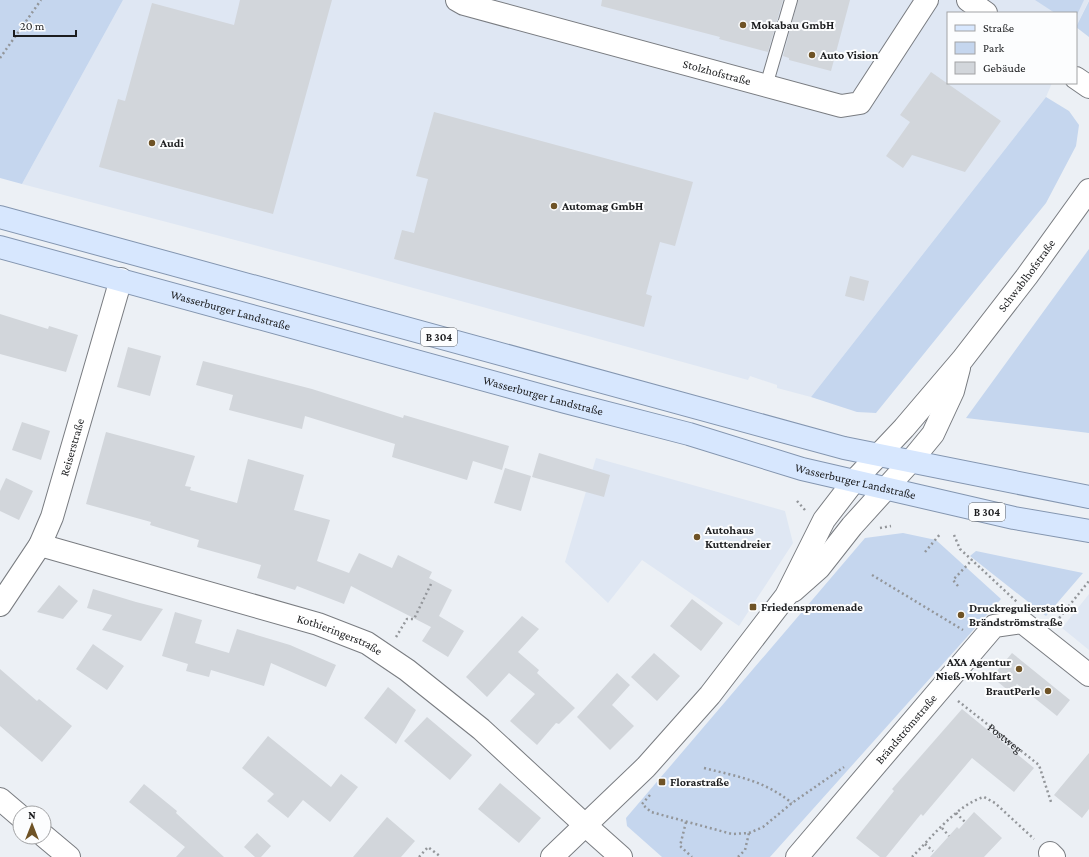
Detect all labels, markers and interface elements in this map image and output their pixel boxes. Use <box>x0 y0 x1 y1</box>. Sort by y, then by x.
scale bar <box>14 12 76 38</box>
legend <box>947 12 1077 84</box>
place label: Mokabau GmbH <box>751 18 834 32</box>
text: 20 m <box>20 19 45 33</box>
marker: Mokabau GmbH <box>738 20 748 30</box>
text: Straße <box>983 21 1014 35</box>
text: Park <box>983 41 1005 55</box>
place label: Auto Vision <box>819 48 879 62</box>
marker: Auto Vision <box>807 50 817 60</box>
street label: Stolzhofstraße <box>681 57 752 88</box>
text: Gebäude <box>983 61 1025 75</box>
place label: Audi <box>159 136 184 150</box>
marker: Audi <box>147 138 157 148</box>
place label: Automag GmbH <box>561 199 643 213</box>
marker: Automag GmbH <box>549 201 559 211</box>
street label: Schwablhofstraße <box>995 237 1058 315</box>
street label: Wasserburger Landstraße <box>169 287 292 333</box>
road number: B 304 <box>421 328 457 346</box>
street label: Wasserburger Landstraße <box>481 373 605 419</box>
street label: Reiserstraße <box>57 417 87 478</box>
street label: Wasserburger Landstraße <box>793 460 917 502</box>
road number: B 304 <box>969 503 1005 521</box>
place label: Autohaus Kuttendreier <box>704 523 771 551</box>
marker: Autohaus Kuttendreier <box>692 532 702 542</box>
place label: Friedenspromenade <box>761 600 863 614</box>
place label: Druckregulierstation Brändströmstraße <box>969 601 1077 629</box>
marker: Friedenspromenade <box>748 602 758 612</box>
marker: Druckregulierstation Brändströmstraße <box>956 610 966 620</box>
street label: Kothieringerstraße <box>295 611 385 658</box>
place label: AXA Agentur Nieß-Wohlfart <box>936 655 1012 683</box>
marker: AXA Agentur Nieß-Wohlfart <box>1014 664 1024 674</box>
place label: BrautPerle <box>986 684 1040 698</box>
marker: BrautPerle <box>1043 686 1053 696</box>
street label: Brändströmstraße <box>872 691 940 767</box>
street label: Postweg <box>985 720 1025 756</box>
place label: Florastraße <box>670 775 729 789</box>
marker: Florastraße <box>657 777 667 787</box>
north arrow <box>12 805 52 845</box>
text: N <box>28 809 36 821</box>

